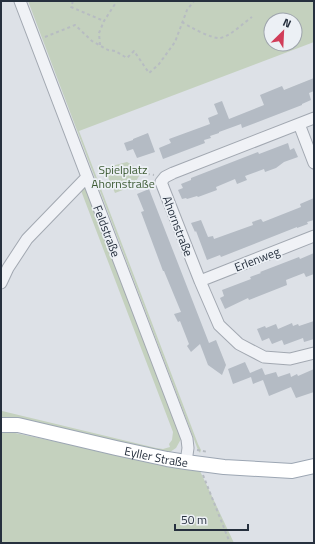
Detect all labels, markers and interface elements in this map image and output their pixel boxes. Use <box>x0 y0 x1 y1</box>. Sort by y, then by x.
north arrow <box>263 12 303 52</box>
text: N <box>280 14 294 32</box>
park label: Spielplatz Ahornstraße <box>91 160 155 193</box>
street label: Ahornstraße <box>158 193 198 259</box>
street label: Feldstraße <box>88 202 126 260</box>
street label: Erlenweg <box>232 242 282 276</box>
street label: Eyller Straße <box>123 441 190 472</box>
scale bar <box>175 506 248 532</box>
text: 50 m <box>181 510 207 529</box>

